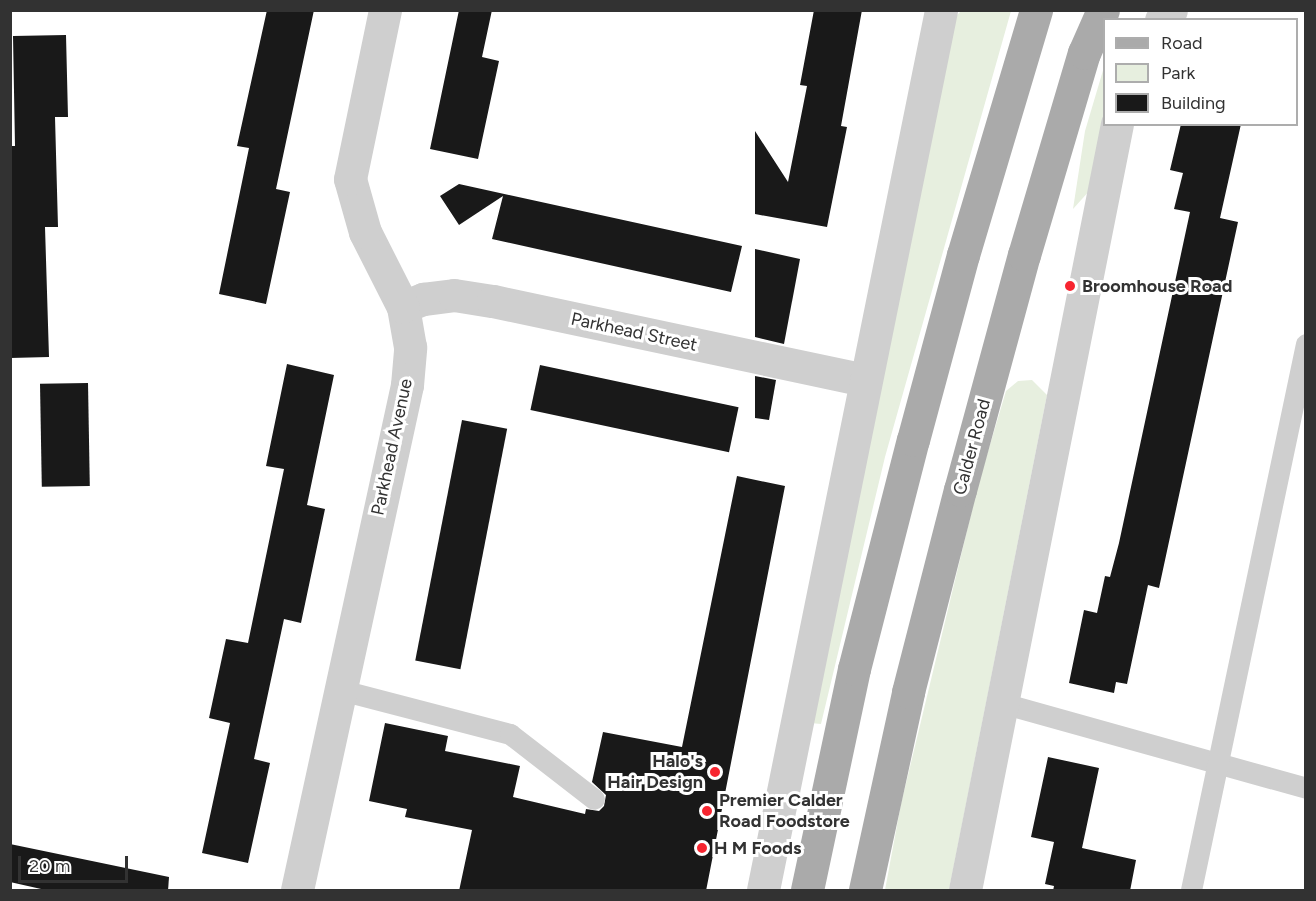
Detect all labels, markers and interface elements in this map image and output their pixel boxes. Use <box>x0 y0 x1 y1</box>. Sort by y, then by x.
legend <box>1103 18 1298 126</box>
text: Road <box>1161 32 1202 54</box>
text: Park <box>1161 62 1195 84</box>
text: Building <box>1161 92 1226 114</box>
place label: Broomhouse Road <box>1082 275 1232 297</box>
marker: Broomhouse Road <box>1063 279 1077 293</box>
street label: Parkhead Street <box>569 308 699 356</box>
street label: Parkhead Avenue <box>367 377 417 517</box>
street label: Calder Road <box>949 397 995 497</box>
place label: Halo's Hair Design <box>607 751 703 794</box>
marker: Halo's Hair Design <box>708 765 722 779</box>
place label: Premier Calder Road Foodstore <box>719 790 850 832</box>
marker: Premier Calder Road Foodstore <box>700 804 714 818</box>
place label: H M Foods <box>714 837 801 859</box>
marker: H M Foods <box>695 841 709 855</box>
scale bar <box>21 844 130 882</box>
text: 20 m <box>29 855 70 877</box>

